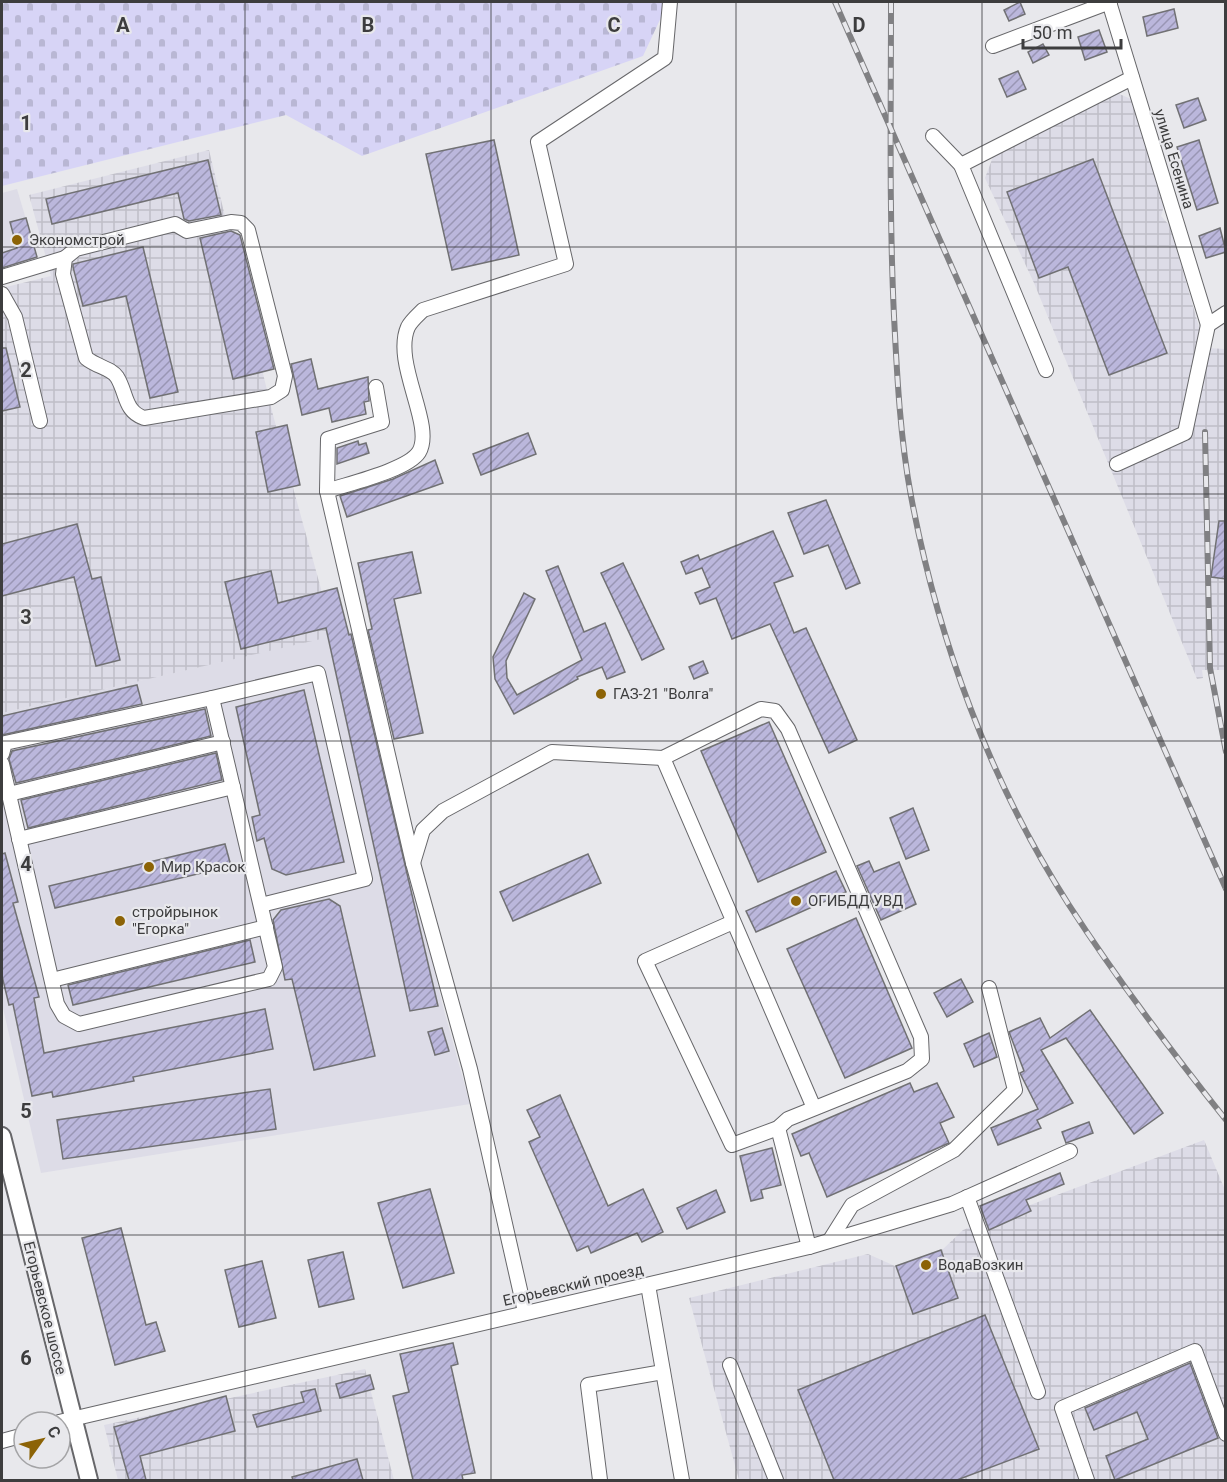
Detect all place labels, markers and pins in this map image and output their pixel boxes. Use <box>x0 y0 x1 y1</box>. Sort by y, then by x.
place label: Экономстрой <box>29 231 125 249</box>
marker: Экономстрой <box>10 233 24 247</box>
place label: ГАЗ-21 "Волга" <box>613 685 714 703</box>
marker: ГАЗ-21 "Волга" <box>594 687 608 701</box>
place label: Мир Красок <box>161 858 245 876</box>
marker: Мир Красок <box>142 860 156 874</box>
place label: ОГИБДД УВД <box>808 892 903 910</box>
marker: ОГИБДД УВД <box>789 894 803 908</box>
place label: стройрынок "Егорка" <box>132 903 218 938</box>
marker: стройрынок "Егорка" <box>113 914 127 928</box>
place label: ВодаВозкин <box>938 1256 1024 1274</box>
marker: ВодаВозкин <box>919 1258 933 1272</box>

